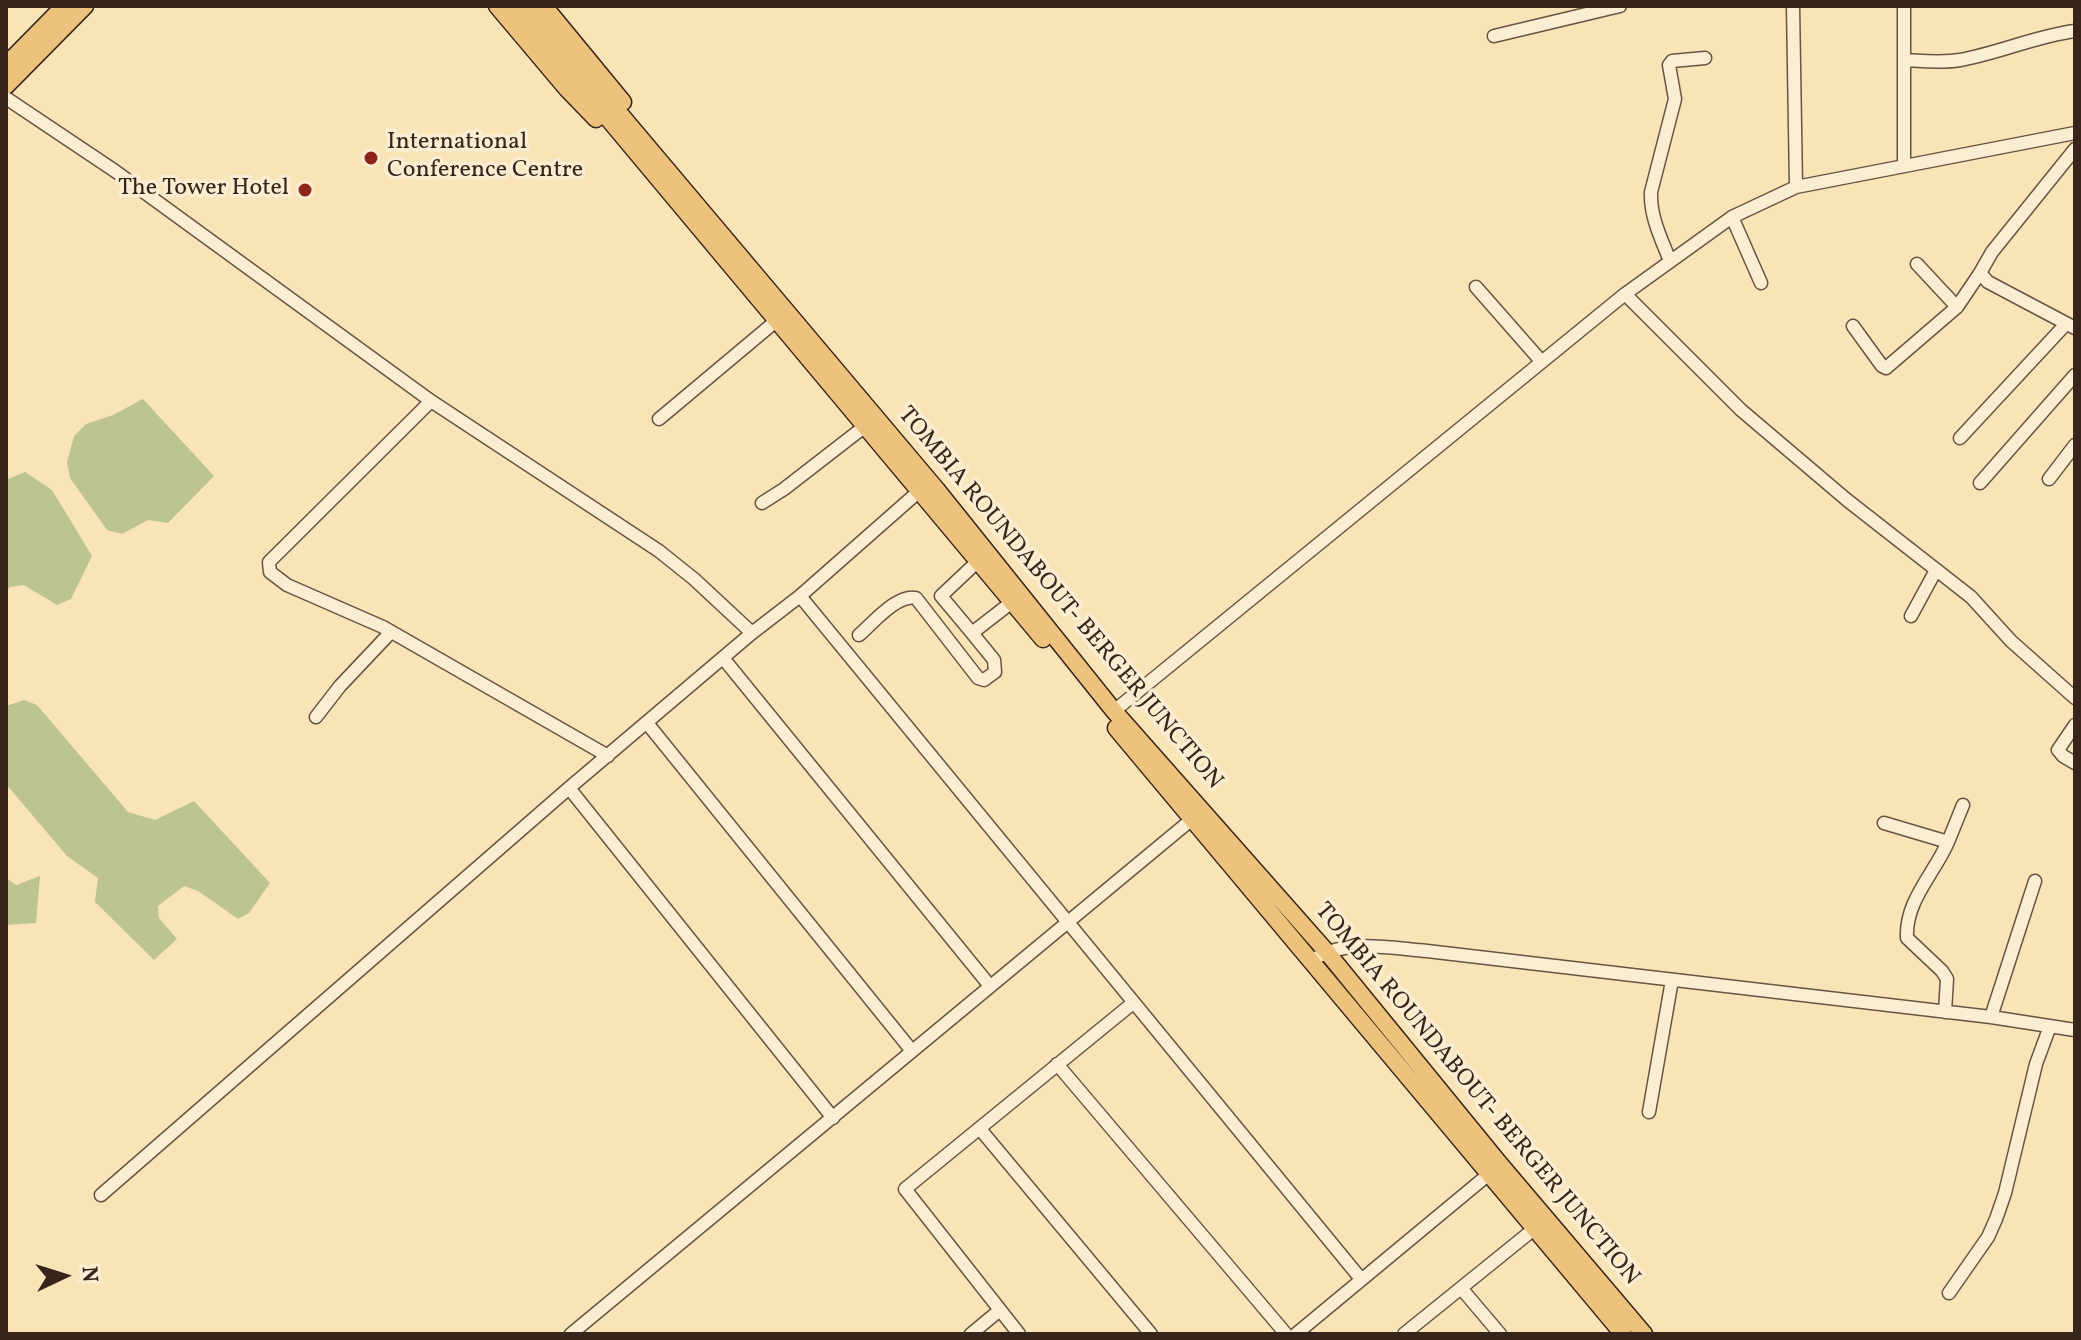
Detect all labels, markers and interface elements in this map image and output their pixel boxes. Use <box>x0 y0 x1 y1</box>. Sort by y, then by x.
place label: International Conference Centre <box>387 130 583 186</box>
marker: International Conference Centre <box>362 149 380 167</box>
place label: The Tower Hotel <box>118 176 289 204</box>
marker: The Tower Hotel <box>296 181 314 199</box>
street label: TOMBIA ROUNDABOUT- BERGER JUNCTION <box>890 402 1228 796</box>
street label: TOMBIA ROUNDABOUT- BERGER JUNCTION <box>1307 898 1645 1292</box>
north arrow <box>24 1236 104 1316</box>
text: N <box>72 1265 104 1283</box>

